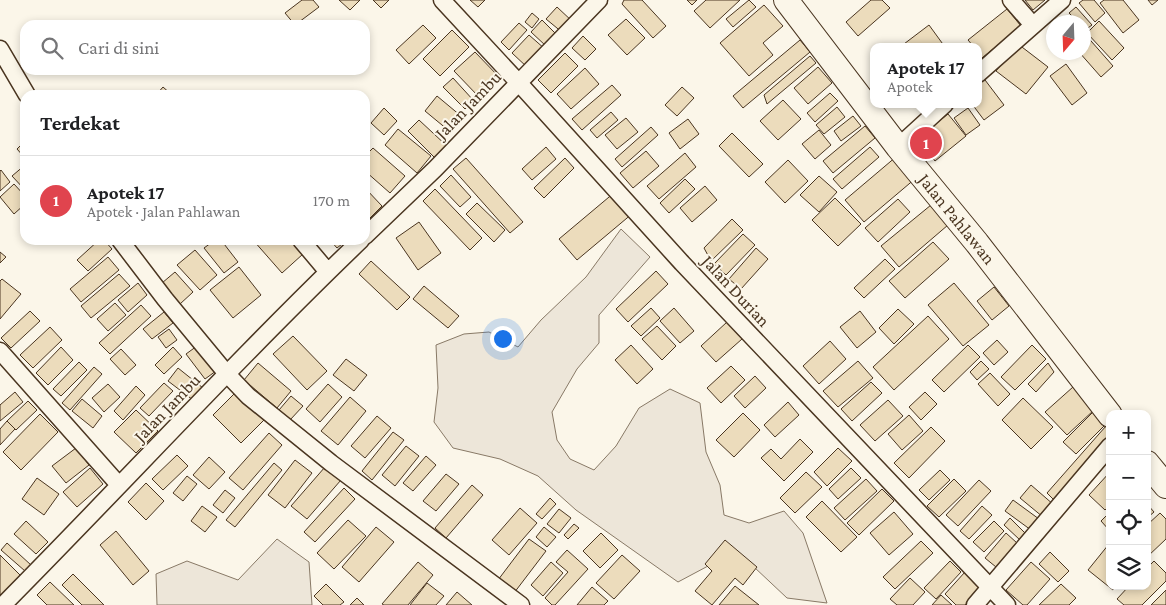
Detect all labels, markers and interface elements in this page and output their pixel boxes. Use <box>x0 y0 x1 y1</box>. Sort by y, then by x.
north arrow <box>1046 15 1091 60</box>
search box <box>20 20 370 75</box>
icon: search <box>38 34 66 62</box>
text: Cari di sini <box>78 37 159 58</box>
popup <box>870 43 982 108</box>
text: Apotek 17 <box>887 57 965 78</box>
street label: Jalan Jambu <box>429 67 506 145</box>
text: Apotek <box>887 78 933 95</box>
text: Terdekat <box>40 111 120 135</box>
pin: 1 <box>910 124 942 162</box>
street label: Jalan Pahlawan <box>913 168 1000 269</box>
text: Apotek 17 <box>87 182 164 203</box>
text: 1 <box>53 192 59 209</box>
text: 170 m <box>313 192 350 209</box>
text: Apotek · Jalan Pahlawan <box>87 203 240 220</box>
street label: Jalan Durian <box>696 250 774 331</box>
your location <box>490 326 516 352</box>
street label: Jalan Jambu <box>128 370 205 448</box>
map controls <box>1106 410 1151 590</box>
button: + <box>1106 410 1151 455</box>
button: − <box>1106 455 1151 500</box>
button: locate <box>1106 500 1151 545</box>
button: layers <box>1106 545 1151 590</box>

